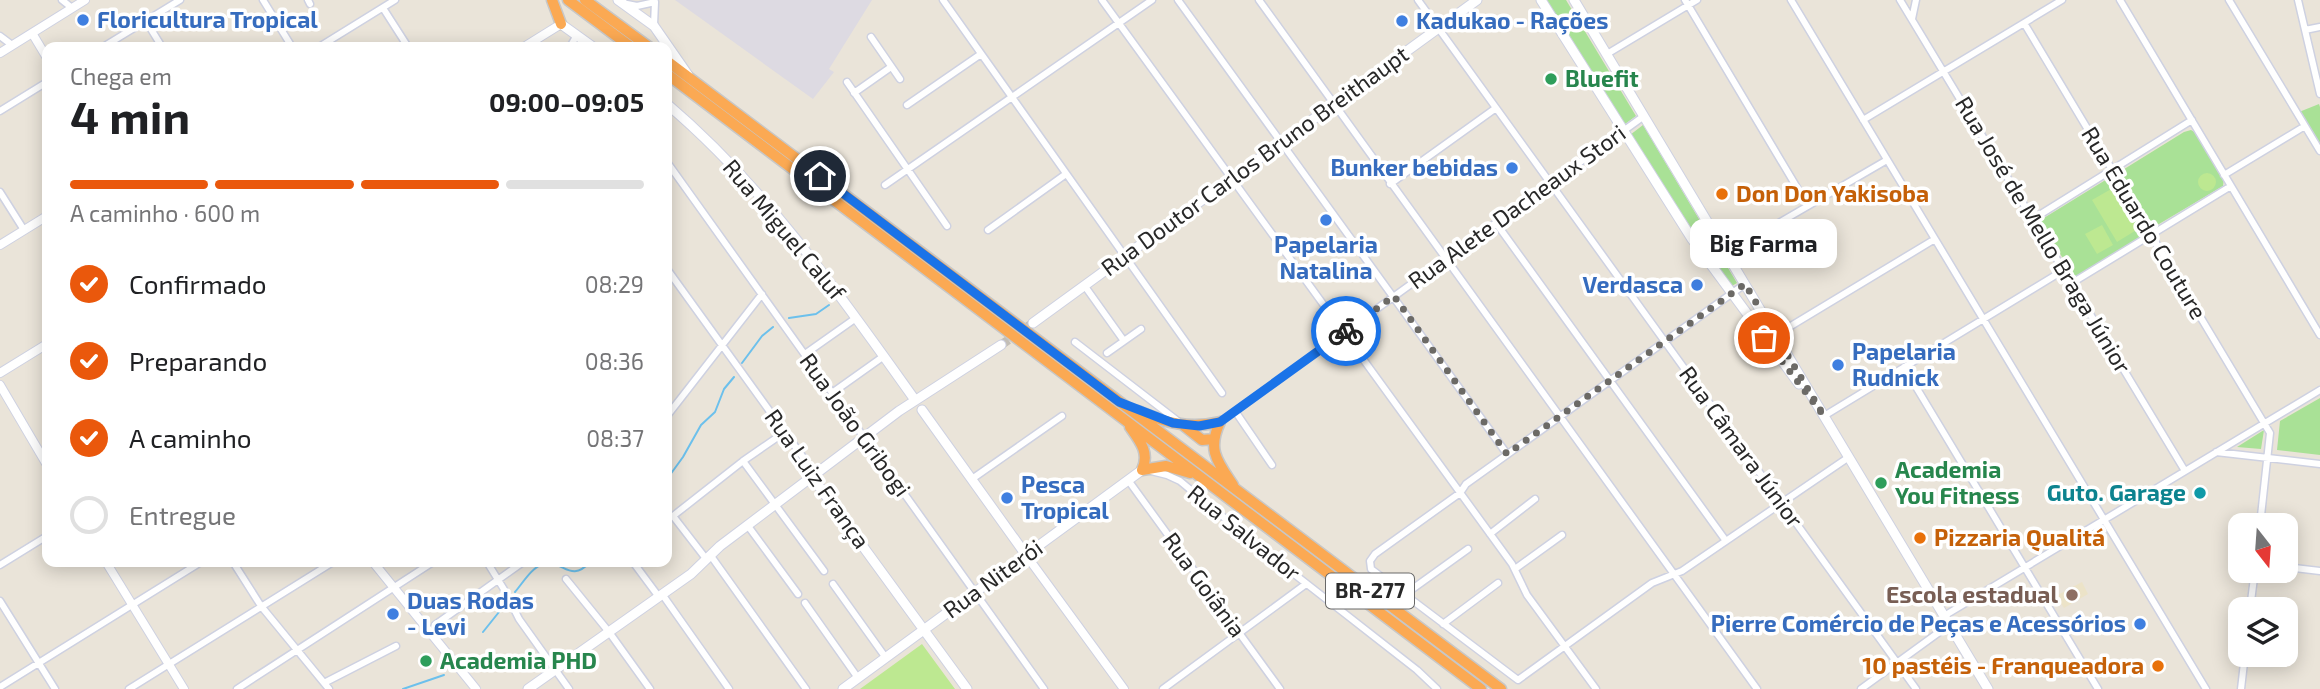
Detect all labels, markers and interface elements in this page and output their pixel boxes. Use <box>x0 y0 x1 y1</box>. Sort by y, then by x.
place label: Floricultura Tropical <box>97 5 318 33</box>
place label: Kadukao - Rações <box>1416 6 1608 35</box>
marker: Floricultura Tropical <box>75 12 91 28</box>
marker: Kadukao - Rações <box>1394 13 1410 29</box>
street label: Rua Doutor Carlos Bruno Breithaupt <box>1095 39 1414 281</box>
text: Chega em <box>70 62 172 90</box>
place label: Bluefit <box>1565 64 1639 92</box>
marker: Bluefit <box>1543 71 1559 87</box>
text: 09:00–09:05 <box>489 86 644 117</box>
text: 4 min <box>70 88 190 143</box>
street label: Rua José de Mello Braga Júnior <box>1950 91 2138 378</box>
street label: Rua Alete Dacheaux Stori <box>1402 118 1630 294</box>
street label: Rua Eduardo Couture <box>2076 121 2213 324</box>
pin <box>790 146 850 206</box>
street label: Rua Miguel Caluf <box>718 153 853 306</box>
place label: Bunker bebidas <box>1330 153 1498 181</box>
icon: home <box>801 157 839 195</box>
marker: Bunker bebidas <box>1504 160 1520 176</box>
place label: Don Don Yakisoba <box>1736 179 1929 207</box>
marker: Don Don Yakisoba <box>1714 186 1730 202</box>
text: A caminho · 600 m <box>70 199 260 227</box>
marker: Papelaria Natalina <box>1318 212 1334 228</box>
callout: Big Farma <box>1690 219 1838 268</box>
text: Big Farma <box>1709 229 1818 257</box>
place label: Papelaria Natalina <box>1274 230 1378 284</box>
icon: check <box>70 265 108 303</box>
text: Confirmado <box>129 268 267 299</box>
text: 08:29 <box>585 270 644 298</box>
place label: Verdasca <box>1583 270 1683 298</box>
marker: Verdasca <box>1689 277 1705 293</box>
courier <box>1311 296 1381 366</box>
pin <box>1734 308 1794 368</box>
icon: bike <box>1327 312 1365 350</box>
icon: bag <box>1745 319 1783 357</box>
place label: Papelaria Rudnick <box>1852 337 1956 391</box>
icon: check <box>70 342 108 380</box>
text: Preparando <box>129 345 267 376</box>
text: 08:36 <box>585 347 644 375</box>
street label: Rua João Gribogi <box>794 347 917 502</box>
marker: Papelaria Rudnick <box>1830 357 1846 373</box>
street label: Rua Câmara Júnior <box>1674 360 1810 532</box>
street label: Rua Luiz França <box>759 403 876 554</box>
icon: check <box>70 419 108 457</box>
text: A caminho <box>129 422 252 453</box>
text: 08:37 <box>586 424 644 452</box>
place label: Academia You Fitness <box>1895 455 2019 509</box>
place label: Pesca Tropical <box>1021 470 1109 524</box>
marker: Academia You Fitness <box>1873 475 1889 491</box>
street label: Rua Salvador <box>1183 478 1307 586</box>
place label: Guto. Garage <box>2047 478 2186 506</box>
marker: Guto. Garage <box>2192 485 2208 501</box>
marker: Pesca Tropical <box>999 490 1015 506</box>
text: Entregue <box>129 499 236 530</box>
north arrow <box>2228 513 2298 583</box>
map controls <box>2228 513 2298 667</box>
place label: Pizzaria Qualitá <box>1934 523 2105 552</box>
street label: Rua Goiânia <box>1157 527 1252 642</box>
marker: Pizzaria Qualitá <box>1912 530 1928 546</box>
street label: Rua Niterói <box>937 533 1047 624</box>
road number: BR-277 <box>1326 574 1414 608</box>
place label: Escola estadual <box>1886 580 2058 608</box>
place label: Duas Rodas - Levi <box>407 586 534 640</box>
marker: Escola estadual <box>2064 587 2080 603</box>
button: layers <box>2228 597 2298 667</box>
marker: Duas Rodas - Levi <box>385 606 401 622</box>
place label: Pierre Comércio de Peças e Acessórios <box>1711 609 2126 638</box>
marker: Pierre Comércio de Peças e Acessórios <box>2132 616 2148 632</box>
place label: Academia PHD <box>440 646 597 674</box>
place label: 10 pastéis - Franqueadora <box>1862 651 2144 679</box>
marker: Academia PHD <box>418 653 434 669</box>
marker: 10 pastéis - Franqueadora <box>2150 658 2166 674</box>

